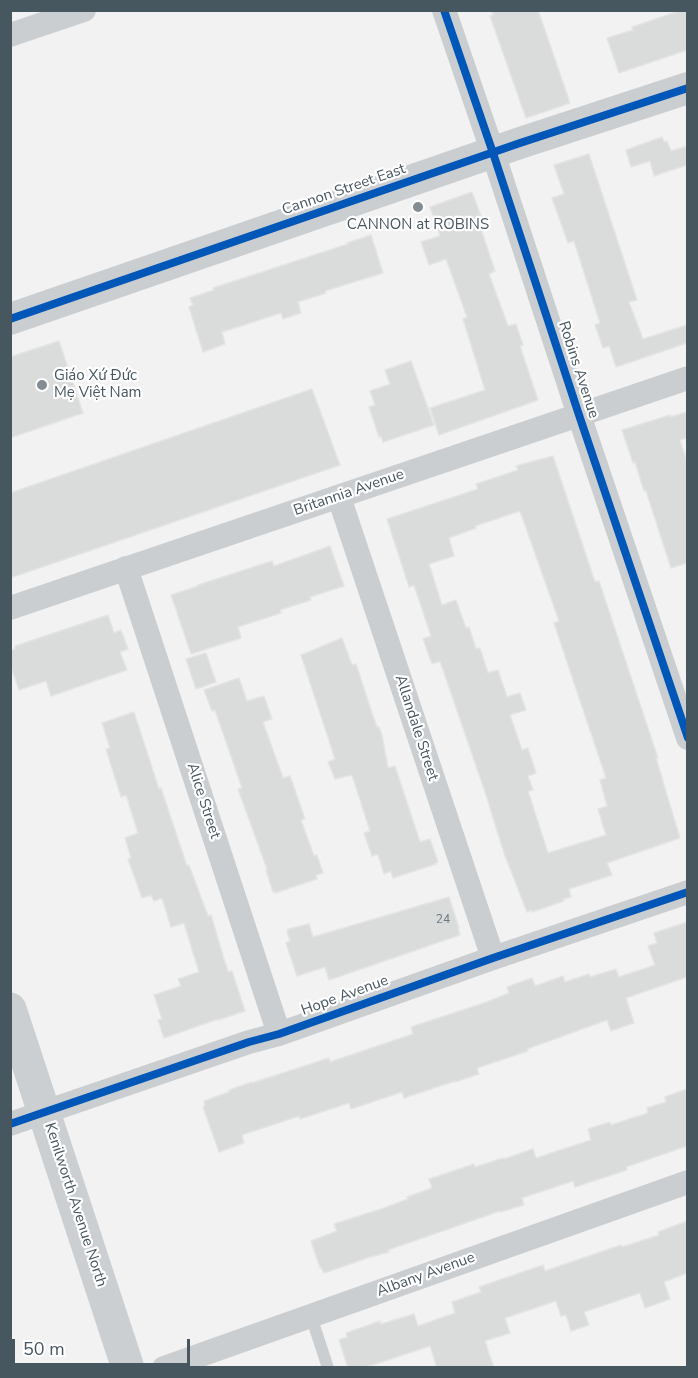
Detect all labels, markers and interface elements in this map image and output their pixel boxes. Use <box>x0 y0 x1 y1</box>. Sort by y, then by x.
street label: Cannon Street East <box>280 160 408 220</box>
marker: CANNON at ROBINS <box>411 200 425 214</box>
place label: CANNON at ROBINS <box>347 216 489 234</box>
street label: Robins Avenue <box>554 319 602 421</box>
place label: Giáo Xứ Đức Mẹ Việt Nam <box>54 367 141 402</box>
marker: Giáo Xứ Đức Mẹ Việt Nam <box>35 378 49 392</box>
street label: Britannia Avenue <box>291 466 407 520</box>
street label: Allandale Street <box>390 673 442 783</box>
street label: Alice Street <box>182 761 224 841</box>
house number: 24 <box>436 913 450 927</box>
street label: Hope Avenue <box>299 972 391 1020</box>
street label: Kenilworth Avenue North <box>40 1121 110 1289</box>
street label: Albany Avenue <box>374 1249 478 1301</box>
scale bar <box>15 1327 194 1365</box>
text: 50 m <box>23 1337 65 1361</box>

